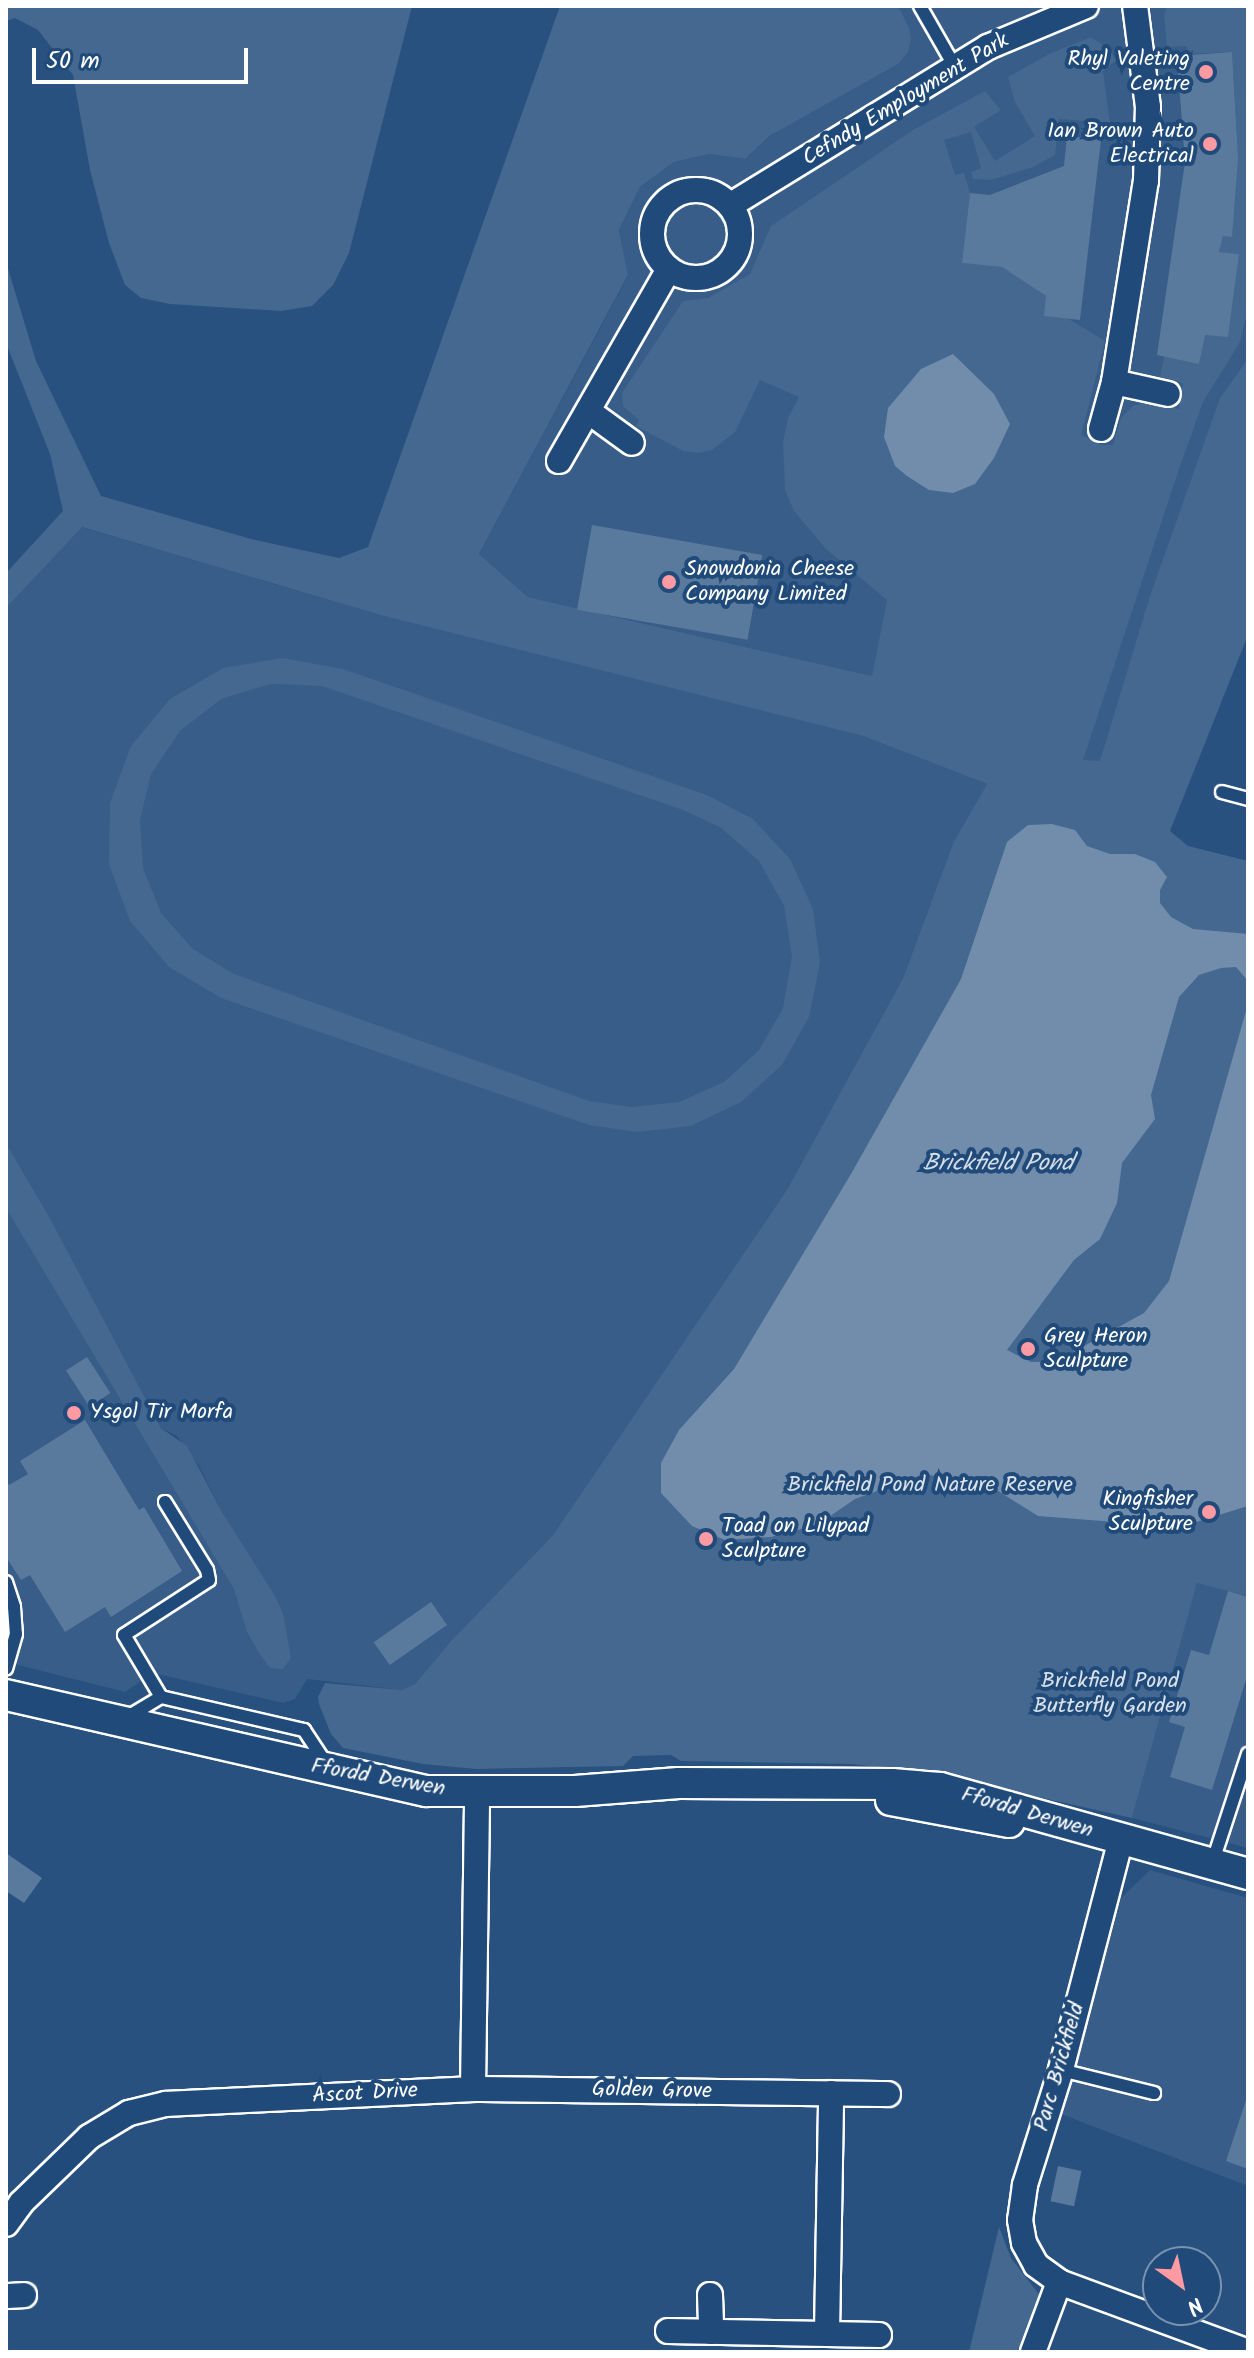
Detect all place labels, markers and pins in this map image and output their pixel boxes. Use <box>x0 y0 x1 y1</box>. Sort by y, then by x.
place label: Rhyl Valeting Centre <box>1068 46 1190 98</box>
marker: Rhyl Valeting Centre <box>1197 63 1215 81</box>
place label: Ian Brown Auto Electrical <box>1047 118 1194 170</box>
marker: Ian Brown Auto Electrical <box>1201 135 1219 153</box>
place label: Snowdonia Cheese Company Limited <box>685 556 854 608</box>
marker: Snowdonia Cheese Company Limited <box>660 573 678 591</box>
place label: Grey Heron Sculpture <box>1044 1323 1147 1374</box>
marker: Grey Heron Sculpture <box>1019 1340 1037 1358</box>
place label: Ysgol Tir Morfa <box>90 1400 233 1426</box>
marker: Ysgol Tir Morfa <box>65 1404 83 1422</box>
place label: Kingfisher Sculpture <box>1103 1486 1193 1538</box>
marker: Kingfisher Sculpture <box>1200 1503 1218 1521</box>
place label: Toad on Lilypad Sculpture <box>722 1513 869 1564</box>
marker: Toad on Lilypad Sculpture <box>697 1530 715 1548</box>

